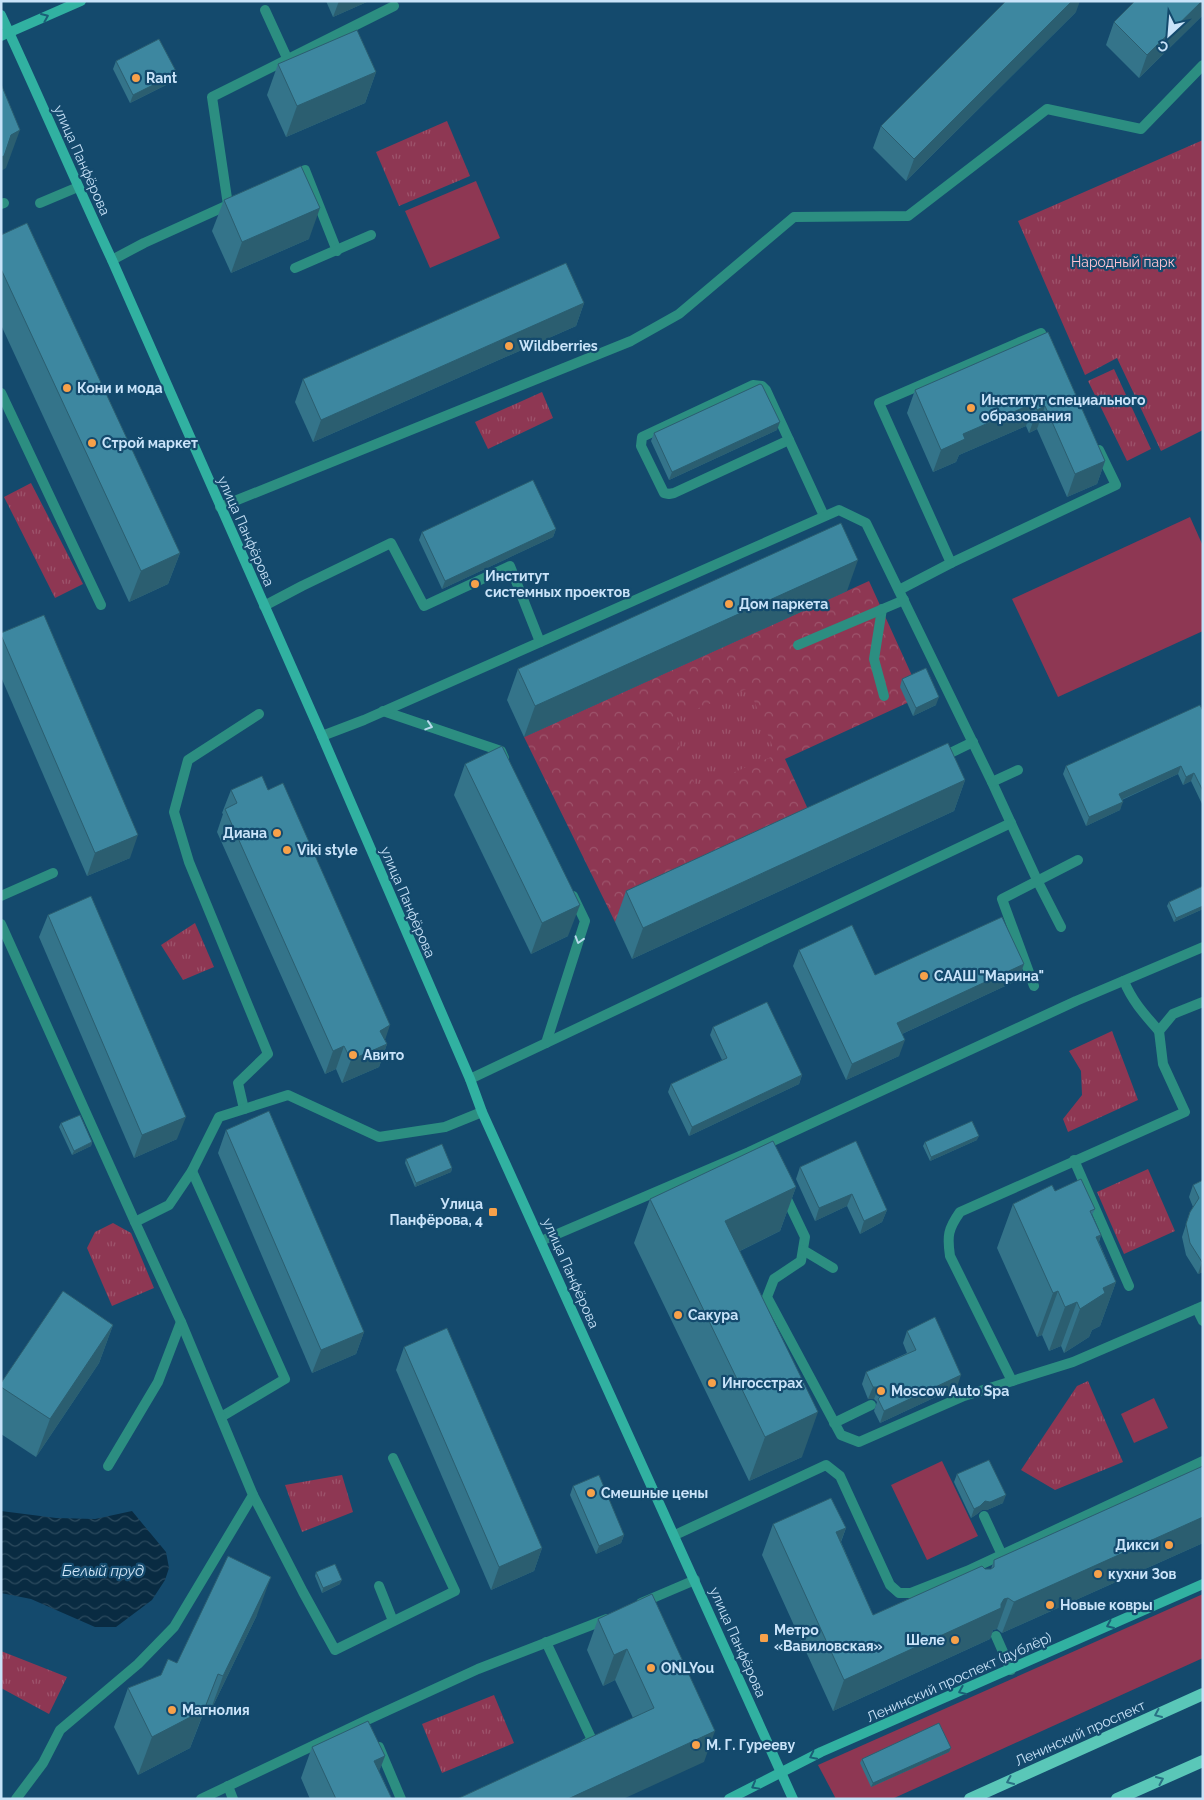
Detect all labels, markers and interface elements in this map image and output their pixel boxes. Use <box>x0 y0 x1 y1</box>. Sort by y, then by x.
north arrow <box>1144 10 1194 60</box>
one-way arrow <box>41 13 49 23</box>
text: С <box>1155 37 1171 56</box>
place label: Rant <box>146 70 178 86</box>
marker: Rant <box>130 72 142 84</box>
street label: улица Панфёрова <box>50 102 114 218</box>
park label: Народный парк <box>1071 254 1175 270</box>
place label: Wildberries <box>519 338 598 354</box>
marker: Wildberries <box>503 340 515 352</box>
place label: Кони и мода <box>77 380 163 396</box>
marker: Кони и мода <box>61 382 73 394</box>
place label: Институт специального образования <box>981 392 1146 424</box>
marker: Институт специального образования <box>965 402 977 414</box>
place label: Строй маркет <box>102 435 198 451</box>
marker: Строй маркет <box>86 437 98 449</box>
street label: улица Панфёрова <box>214 473 278 589</box>
place label: Институт системных проектов <box>485 568 630 600</box>
marker: Институт системных проектов <box>469 578 481 590</box>
place label: Дом паркета <box>739 596 828 612</box>
marker: Дом паркета <box>723 598 735 610</box>
one-way arrow <box>425 721 433 731</box>
place label: Диана <box>223 825 267 841</box>
marker: Диана <box>271 827 283 839</box>
place label: Viki style <box>297 842 358 858</box>
marker: Viki style <box>281 844 293 856</box>
street label: улица Панфёрова <box>377 844 439 960</box>
one-way arrow <box>574 935 584 944</box>
place label: СААШ "Марина" <box>934 968 1044 984</box>
marker: СААШ "Марина" <box>918 970 930 982</box>
place label: Авито <box>363 1047 405 1063</box>
marker: Авито <box>347 1049 359 1061</box>
place label: Улица Панфёрова, 4 <box>390 1196 483 1228</box>
marker: Улица Панфёрова, 4 <box>487 1206 499 1218</box>
street label: улица Панфёрова <box>539 1215 603 1331</box>
place label: Сакура <box>688 1307 738 1323</box>
marker: Сакура <box>672 1309 684 1321</box>
place label: Ингосстрах <box>722 1375 803 1391</box>
marker: Ингосстрах <box>706 1377 718 1389</box>
place label: Moscow Auto Spa <box>891 1383 1009 1399</box>
marker: Moscow Auto Spa <box>875 1385 887 1397</box>
place label: Смешные цены <box>601 1485 708 1501</box>
marker: Смешные цены <box>585 1487 597 1499</box>
place label: Дикси <box>1115 1537 1159 1553</box>
marker: Дикси <box>1163 1539 1175 1551</box>
water label: Белый пруд <box>62 1562 144 1580</box>
place label: кухни Зов <box>1108 1566 1176 1582</box>
marker: кухни Зов <box>1092 1568 1104 1580</box>
street label: улица Панфёрова <box>706 1584 770 1700</box>
place label: Новые ковры <box>1060 1597 1153 1613</box>
marker: Новые ковры <box>1044 1599 1056 1611</box>
one-way arrow <box>1106 1619 1115 1630</box>
place label: Метро «Вавиловская» <box>774 1622 883 1654</box>
street label: Ленинский проспект (дублёр) <box>864 1629 1054 1725</box>
marker: Метро «Вавиловская» <box>758 1632 770 1644</box>
place label: Шеле <box>906 1632 946 1648</box>
marker: Шеле <box>949 1634 961 1646</box>
place label: ONLYou <box>661 1660 714 1676</box>
marker: ONLYou <box>645 1662 657 1674</box>
one-way arrow <box>958 1685 967 1696</box>
street label: Ленинский проспект <box>1012 1697 1148 1769</box>
place label: Магнолия <box>182 1702 250 1718</box>
marker: Магнолия <box>166 1704 178 1716</box>
one-way arrow <box>1154 1708 1163 1719</box>
place label: М. Г. Гурееву <box>706 1737 795 1753</box>
marker: М. Г. Гурееву <box>690 1739 702 1751</box>
one-way arrow <box>809 1750 818 1760</box>
one-way arrow <box>1006 1774 1015 1785</box>
one-way arrow <box>1155 1775 1164 1786</box>
one-way arrow <box>752 1779 761 1789</box>

